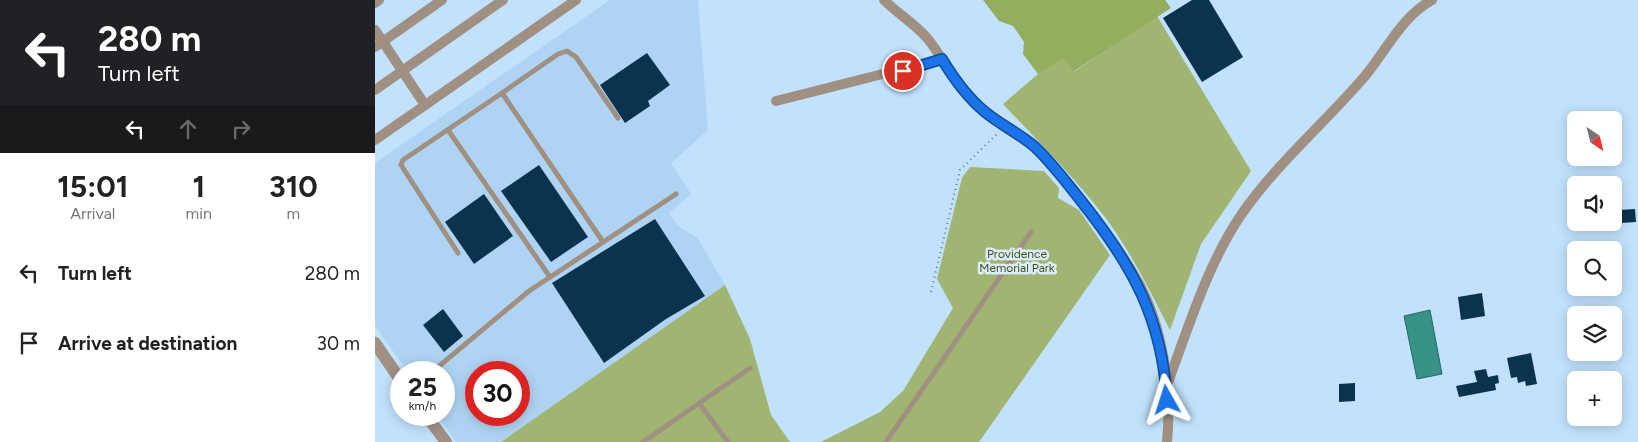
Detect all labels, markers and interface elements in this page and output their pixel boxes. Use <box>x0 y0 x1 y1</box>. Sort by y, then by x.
text: 280 m <box>98 18 201 60</box>
icon: left <box>15 20 80 85</box>
pin <box>882 50 924 92</box>
icon: arrive <box>889 57 917 85</box>
text: Turn left <box>98 60 180 87</box>
north arrow <box>1567 111 1623 166</box>
map controls <box>1567 111 1622 426</box>
icon: left <box>121 115 149 143</box>
icon: ahead <box>174 115 202 143</box>
icon: right <box>227 115 255 143</box>
text: 15:01 <box>57 168 128 205</box>
text: 1 <box>192 168 205 205</box>
text: 310 <box>269 168 318 205</box>
button: sound <box>1567 176 1622 231</box>
text: Arrival <box>70 204 115 223</box>
text: min <box>186 204 212 223</box>
text: m <box>287 204 300 223</box>
button: search <box>1567 241 1622 296</box>
park label: Providence Memorial Park <box>979 247 1055 275</box>
icon: left <box>15 259 43 287</box>
text: Turn left <box>58 262 132 285</box>
text: 280 m <box>305 262 360 285</box>
button: layers <box>1567 306 1622 361</box>
icon: arrive <box>15 329 43 357</box>
text: Arrive at destination <box>58 332 237 355</box>
text: 30 m <box>317 332 360 355</box>
speed limit sign: 30 <box>465 361 530 426</box>
button: + <box>1567 371 1622 426</box>
text: 25 <box>408 372 437 402</box>
position arrow <box>1140 373 1192 425</box>
text: km/h <box>409 399 436 413</box>

